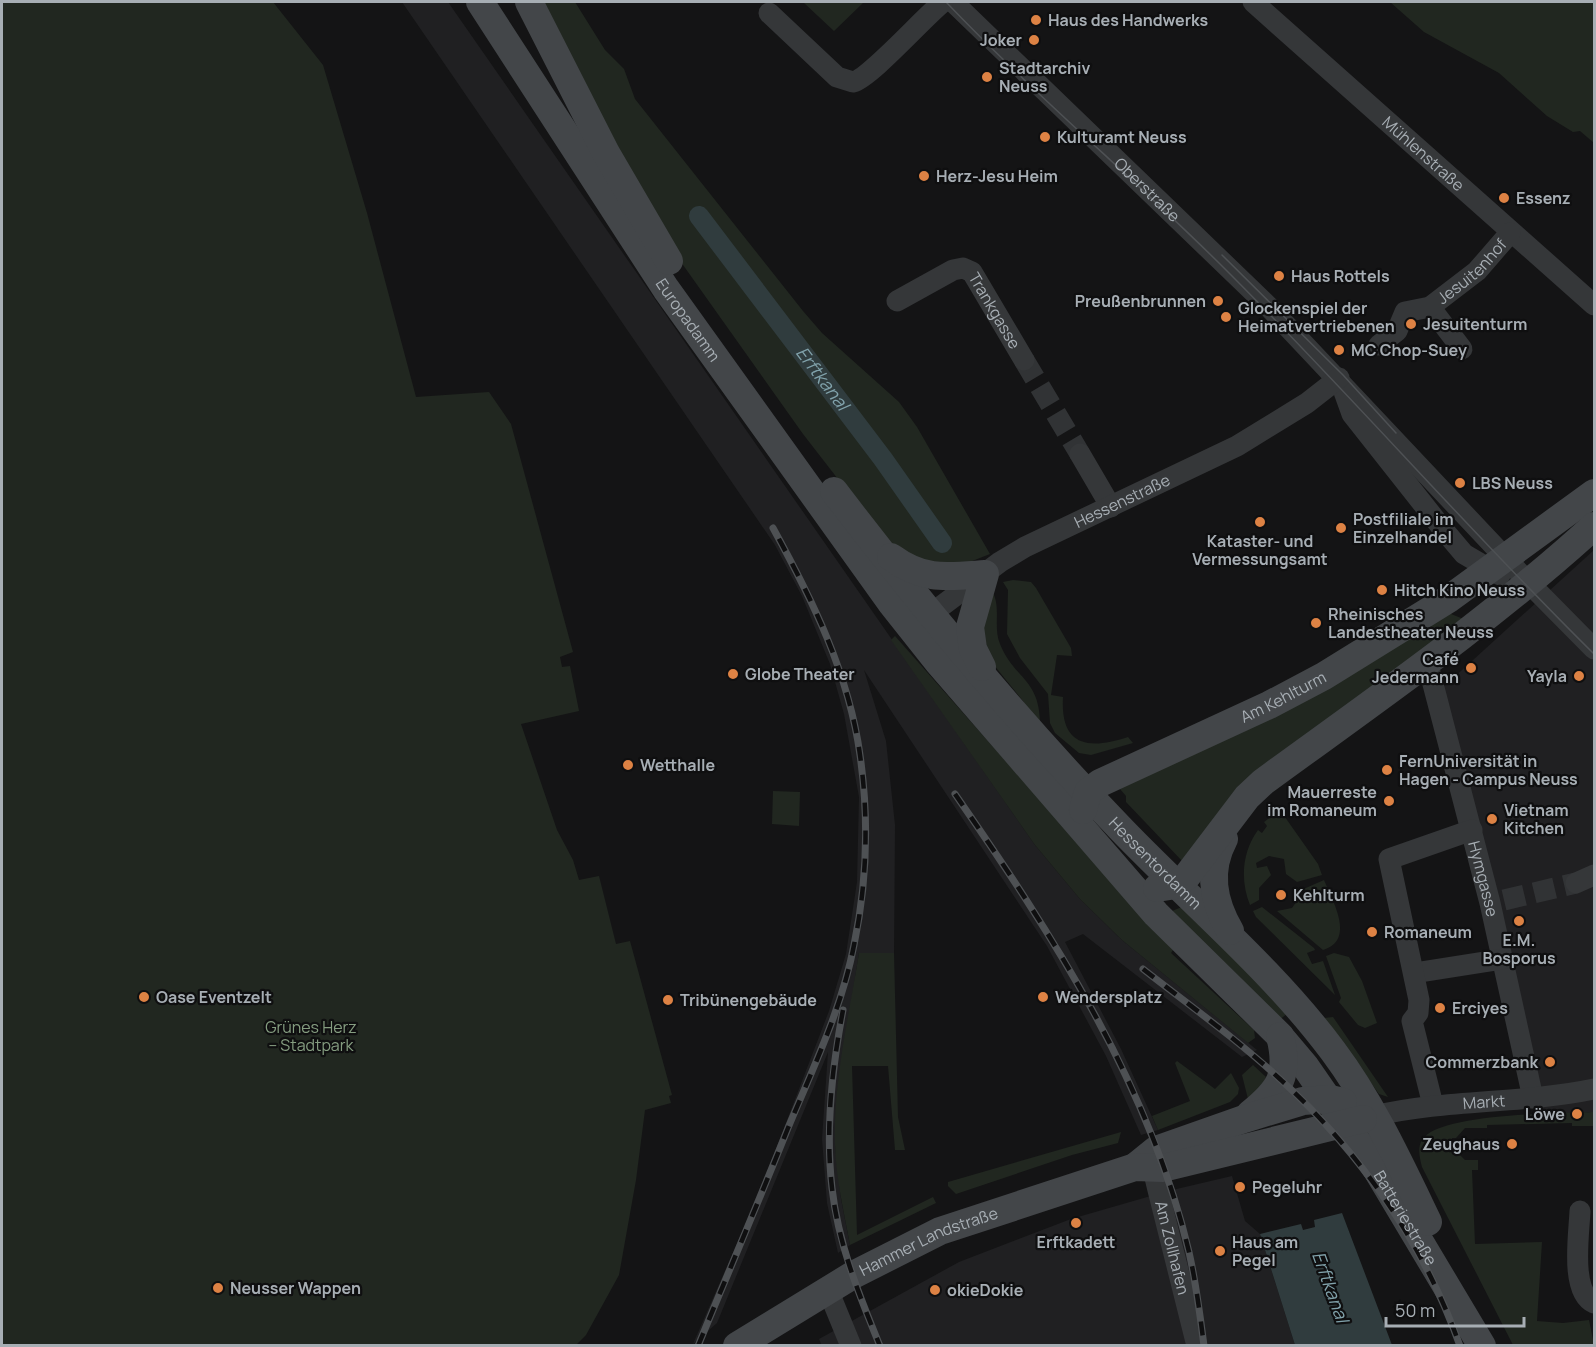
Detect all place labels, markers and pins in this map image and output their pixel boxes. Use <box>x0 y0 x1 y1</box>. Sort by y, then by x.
place label: Haus des Handwerks <box>1048 9 1208 31</box>
marker: Haus des Handwerks <box>1029 13 1043 27</box>
place label: Joker <box>980 29 1022 51</box>
marker: Joker <box>1027 33 1041 47</box>
place label: Stadtarchiv Neuss <box>999 57 1091 97</box>
marker: Stadtarchiv Neuss <box>980 70 994 84</box>
place label: Kulturamt Neuss <box>1057 126 1187 148</box>
marker: Kulturamt Neuss <box>1038 130 1052 144</box>
place label: Herz-Jesu Heim <box>936 165 1058 187</box>
marker: Herz-Jesu Heim <box>917 169 931 183</box>
place label: Essenz <box>1516 187 1571 209</box>
marker: Essenz <box>1497 191 1511 205</box>
place label: Haus Rottels <box>1291 265 1390 287</box>
marker: Haus Rottels <box>1272 269 1286 283</box>
place label: Preußenbrunnen <box>1075 290 1206 312</box>
marker: Preußenbrunnen <box>1211 294 1225 308</box>
place label: Glockenspiel der Heimatvertriebenen <box>1238 297 1395 337</box>
marker: Glockenspiel der Heimatvertriebenen <box>1219 310 1233 324</box>
place label: Jesuitenturm <box>1423 313 1527 335</box>
marker: Jesuitenturm <box>1404 317 1418 331</box>
place label: MC Chop-Suey <box>1351 339 1467 361</box>
marker: MC Chop-Suey <box>1332 343 1346 357</box>
place label: LBS Neuss <box>1472 472 1553 494</box>
marker: LBS Neuss <box>1453 476 1467 490</box>
place label: Postfiliale im Einzelhandel <box>1353 508 1454 548</box>
marker: Kataster- und Vermessungsamt <box>1253 515 1267 529</box>
marker: Postfiliale im Einzelhandel <box>1334 521 1348 535</box>
place label: Kataster- und Vermessungsamt <box>1192 530 1328 570</box>
place label: Hitch Kino Neuss <box>1394 579 1526 601</box>
marker: Hitch Kino Neuss <box>1375 583 1389 597</box>
place label: Rheinisches Landestheater Neuss <box>1328 603 1494 643</box>
marker: Rheinisches Landestheater Neuss <box>1309 616 1323 630</box>
place label: Café Jedermann <box>1372 648 1459 688</box>
marker: Café Jedermann <box>1464 661 1478 675</box>
place label: Globe Theater <box>745 663 855 685</box>
place label: Yayla <box>1527 665 1567 687</box>
marker: Globe Theater <box>726 667 740 681</box>
marker: Yayla <box>1572 669 1586 683</box>
place label: FernUniversität in Hagen - Campus Neuss <box>1399 750 1578 790</box>
place label: Wetthalle <box>640 754 715 776</box>
marker: Wetthalle <box>621 758 635 772</box>
marker: FernUniversität in Hagen - Campus Neuss <box>1380 763 1394 777</box>
place label: Mauerreste im Romaneum <box>1267 781 1377 821</box>
marker: Mauerreste im Romaneum <box>1382 794 1396 808</box>
place label: Vietnam Kitchen <box>1504 799 1569 839</box>
marker: Vietnam Kitchen <box>1485 812 1499 826</box>
place label: Kehlturm <box>1293 884 1365 906</box>
marker: Kehlturm <box>1274 888 1288 902</box>
marker: E.M. Bosporus <box>1512 914 1526 928</box>
place label: Romaneum <box>1384 921 1472 943</box>
marker: Romaneum <box>1365 925 1379 939</box>
place label: E.M. Bosporus <box>1482 929 1556 969</box>
place label: Oase Eventzelt <box>156 986 272 1008</box>
place label: Wendersplatz <box>1055 986 1162 1008</box>
place label: Tribünengebäude <box>680 989 817 1011</box>
marker: Oase Eventzelt <box>137 990 151 1004</box>
marker: Wendersplatz <box>1036 990 1050 1004</box>
marker: Tribünengebäude <box>661 993 675 1007</box>
place label: Erciyes <box>1452 997 1508 1019</box>
marker: Erciyes <box>1433 1001 1447 1015</box>
place label: Commerzbank <box>1425 1051 1538 1073</box>
marker: Commerzbank <box>1543 1055 1557 1069</box>
place label: Löwe <box>1525 1103 1565 1125</box>
marker: Löwe <box>1570 1107 1584 1121</box>
place label: Zeughaus <box>1422 1133 1500 1155</box>
marker: Zeughaus <box>1505 1137 1519 1151</box>
place label: Pegeluhr <box>1252 1176 1322 1198</box>
marker: Pegeluhr <box>1233 1180 1247 1194</box>
marker: Erftkadett <box>1069 1216 1083 1230</box>
place label: Erftkadett <box>1037 1231 1116 1253</box>
place label: Haus am Pegel <box>1232 1231 1298 1271</box>
marker: Haus am Pegel <box>1213 1244 1227 1258</box>
place label: Neusser Wappen <box>230 1277 361 1299</box>
place label: okieDokie <box>947 1279 1024 1301</box>
marker: Neusser Wappen <box>211 1281 225 1295</box>
marker: okieDokie <box>928 1283 942 1297</box>

